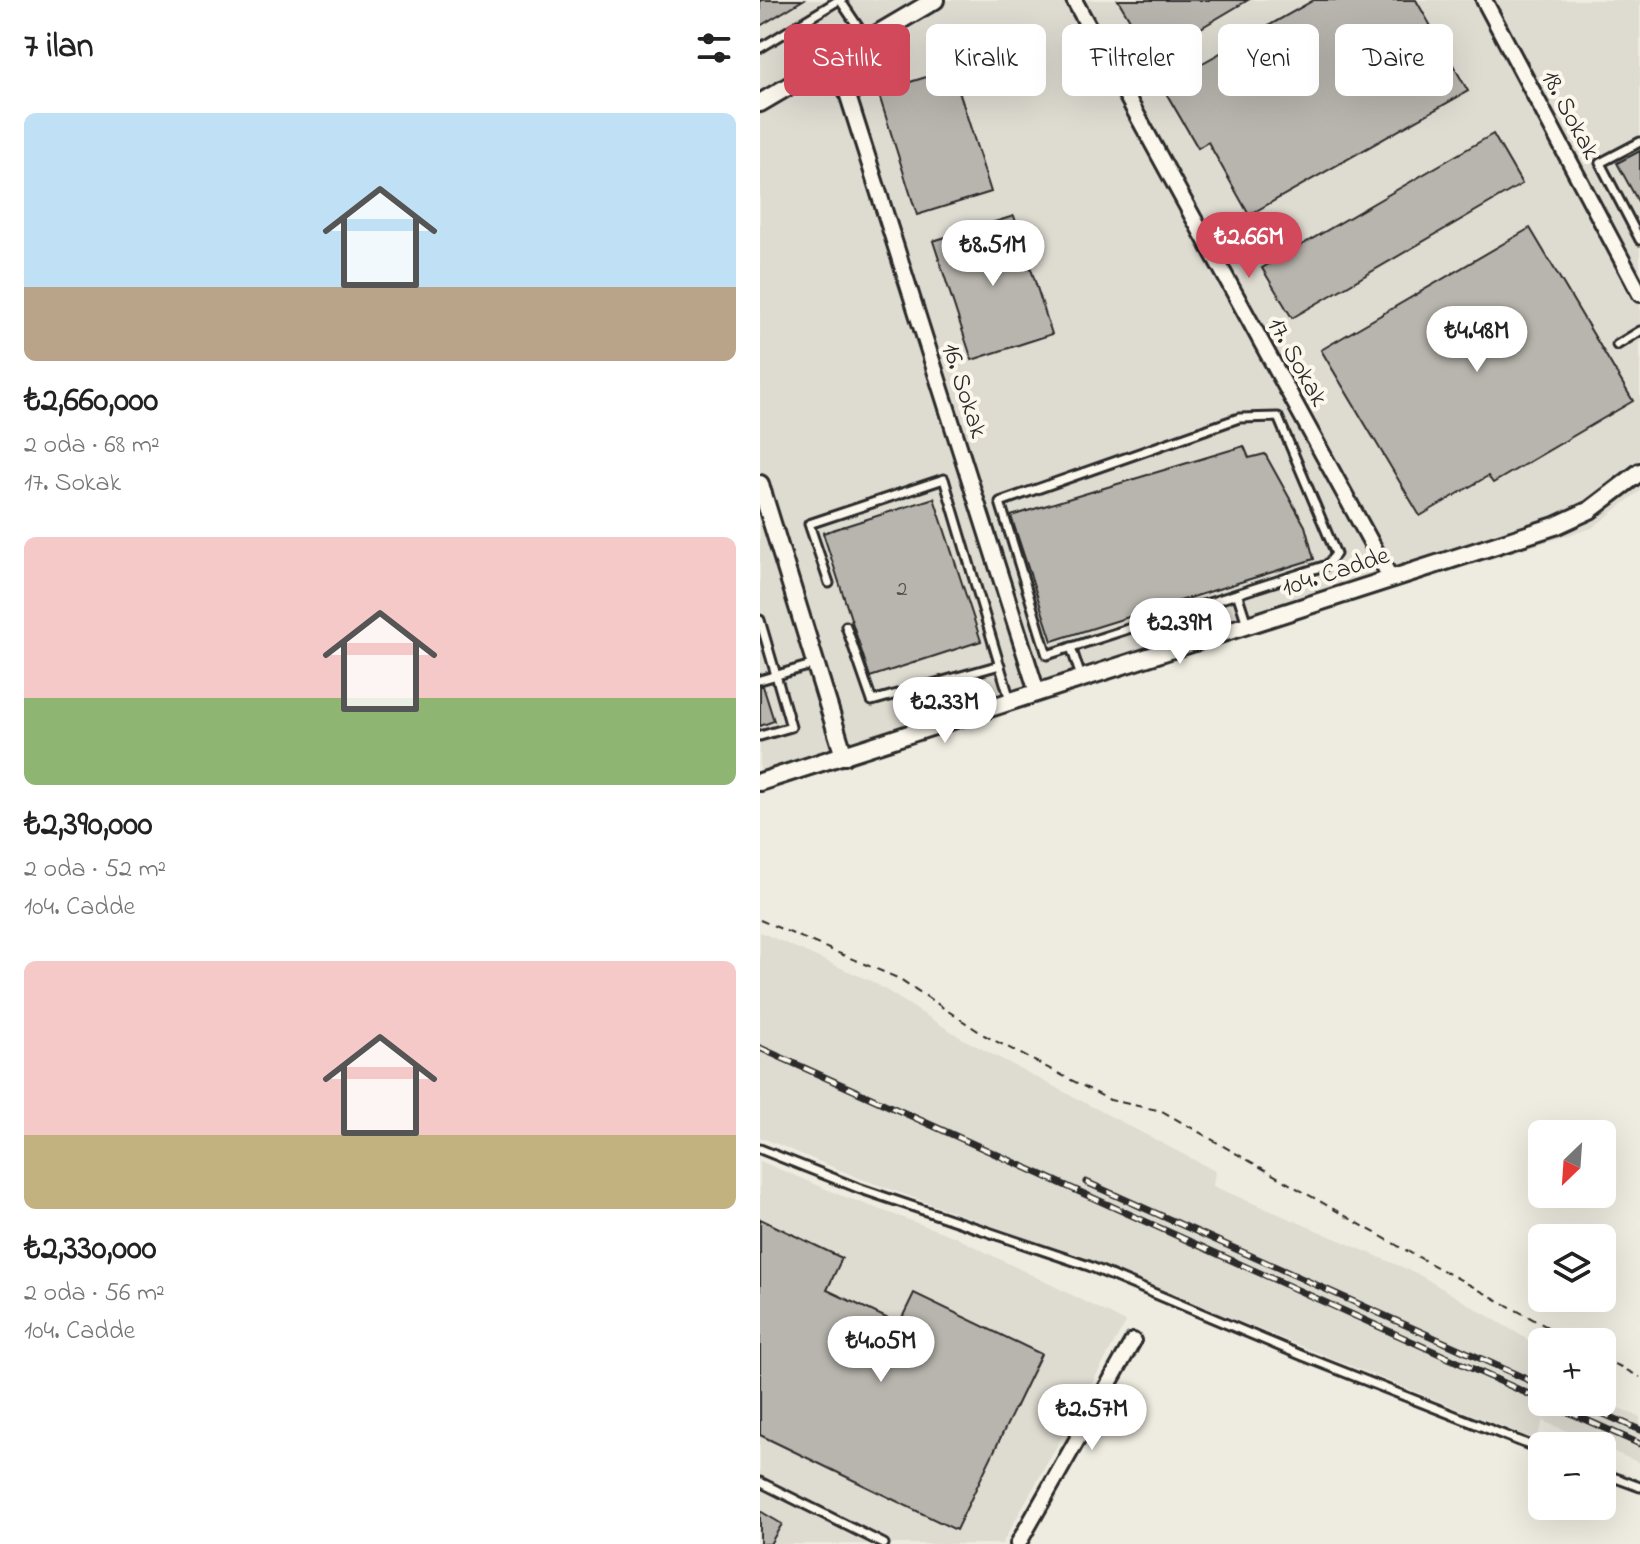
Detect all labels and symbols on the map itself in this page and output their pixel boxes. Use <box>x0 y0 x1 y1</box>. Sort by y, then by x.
street label: 18. Sokak <box>1530 64 1609 167</box>
pin: ₺2.66M <box>1184 212 1314 280</box>
pin: ₺8.51M <box>928 220 1058 288</box>
pin: ₺4.48M <box>1412 306 1542 374</box>
street label: 17. Sokak <box>1256 311 1337 415</box>
street label: 16. Sokak <box>930 339 997 444</box>
street label: 104. Cadde <box>1277 537 1395 608</box>
house number: 2 <box>897 574 908 606</box>
pin: ₺2.39M <box>1115 598 1245 666</box>
pin: ₺2.33M <box>880 677 1010 745</box>
north arrow <box>1528 1120 1616 1208</box>
pin: ₺4.05M <box>816 1316 946 1384</box>
pin: ₺2.57M <box>1027 1384 1157 1452</box>

